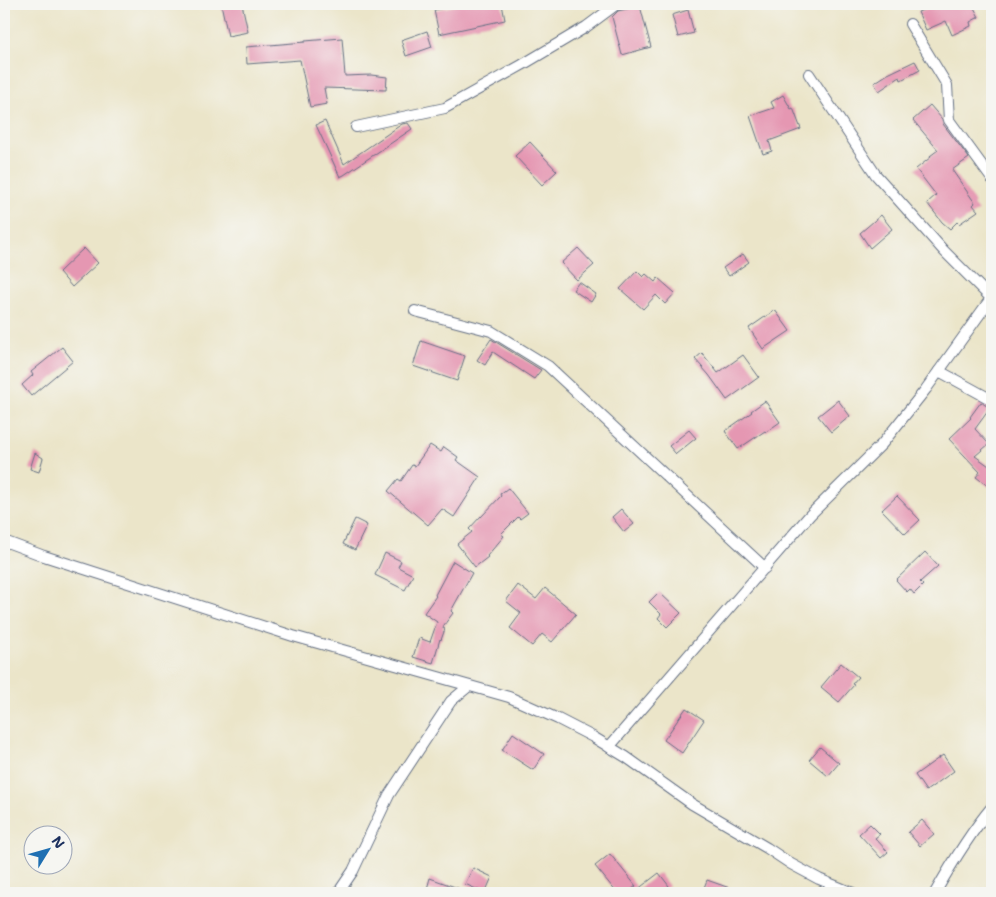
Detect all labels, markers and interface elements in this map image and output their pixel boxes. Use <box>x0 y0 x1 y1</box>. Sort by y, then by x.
north arrow <box>22 824 72 874</box>
text: N <box>48 832 69 852</box>

